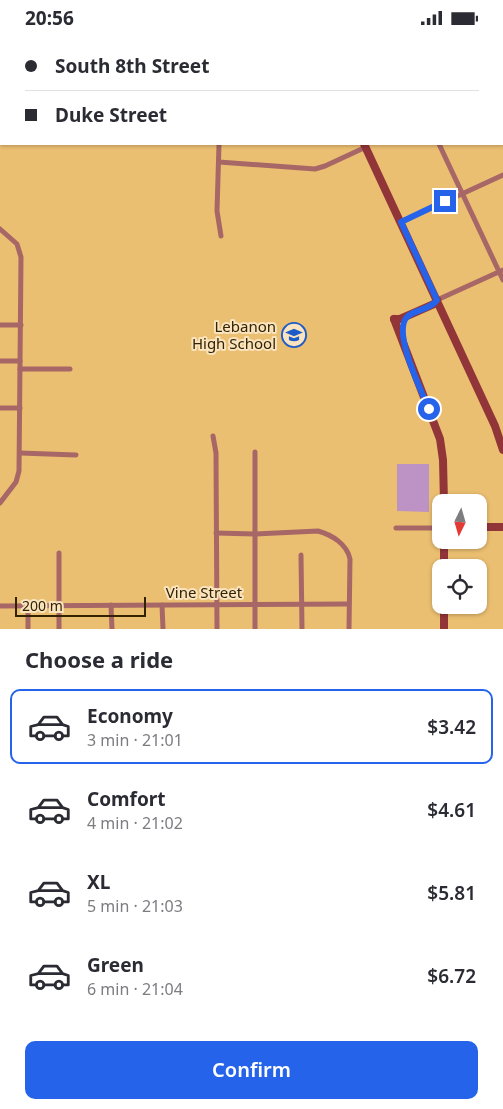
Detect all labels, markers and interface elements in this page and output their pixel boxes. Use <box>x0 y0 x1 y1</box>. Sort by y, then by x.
text: 20:56 <box>25 5 74 31</box>
text: South 8th Street <box>55 53 209 79</box>
text: Duke Street <box>55 102 167 128</box>
route end <box>434 190 456 212</box>
place label: Lebanon High School <box>192 316 276 353</box>
school or university icon: Lebanon High School <box>281 322 307 348</box>
route start <box>418 398 440 420</box>
north arrow <box>432 494 488 549</box>
map controls <box>432 494 487 614</box>
button: locate <box>432 559 487 614</box>
street label: Vine Street <box>166 582 243 602</box>
scale bar <box>15 594 146 617</box>
text: 200 m <box>22 596 63 615</box>
text: Choose a ride <box>25 644 173 674</box>
text: Economy <box>87 703 173 729</box>
icon: car <box>27 704 72 749</box>
text: $3.42 <box>427 714 476 740</box>
text: 3 min · 21:01 <box>87 729 183 751</box>
text: Comfort <box>87 786 166 812</box>
icon: car <box>27 787 72 832</box>
text: $4.61 <box>427 797 476 823</box>
text: 4 min · 21:02 <box>87 812 183 834</box>
text: XL <box>87 869 110 895</box>
icon: car <box>27 870 72 915</box>
text: $5.81 <box>427 880 476 906</box>
text: 5 min · 21:03 <box>87 895 183 917</box>
text: Green <box>87 952 144 978</box>
icon: car <box>27 953 72 998</box>
text: $6.72 <box>427 963 476 989</box>
text: 6 min · 21:04 <box>87 978 183 1000</box>
button: Confirm <box>25 1041 478 1099</box>

